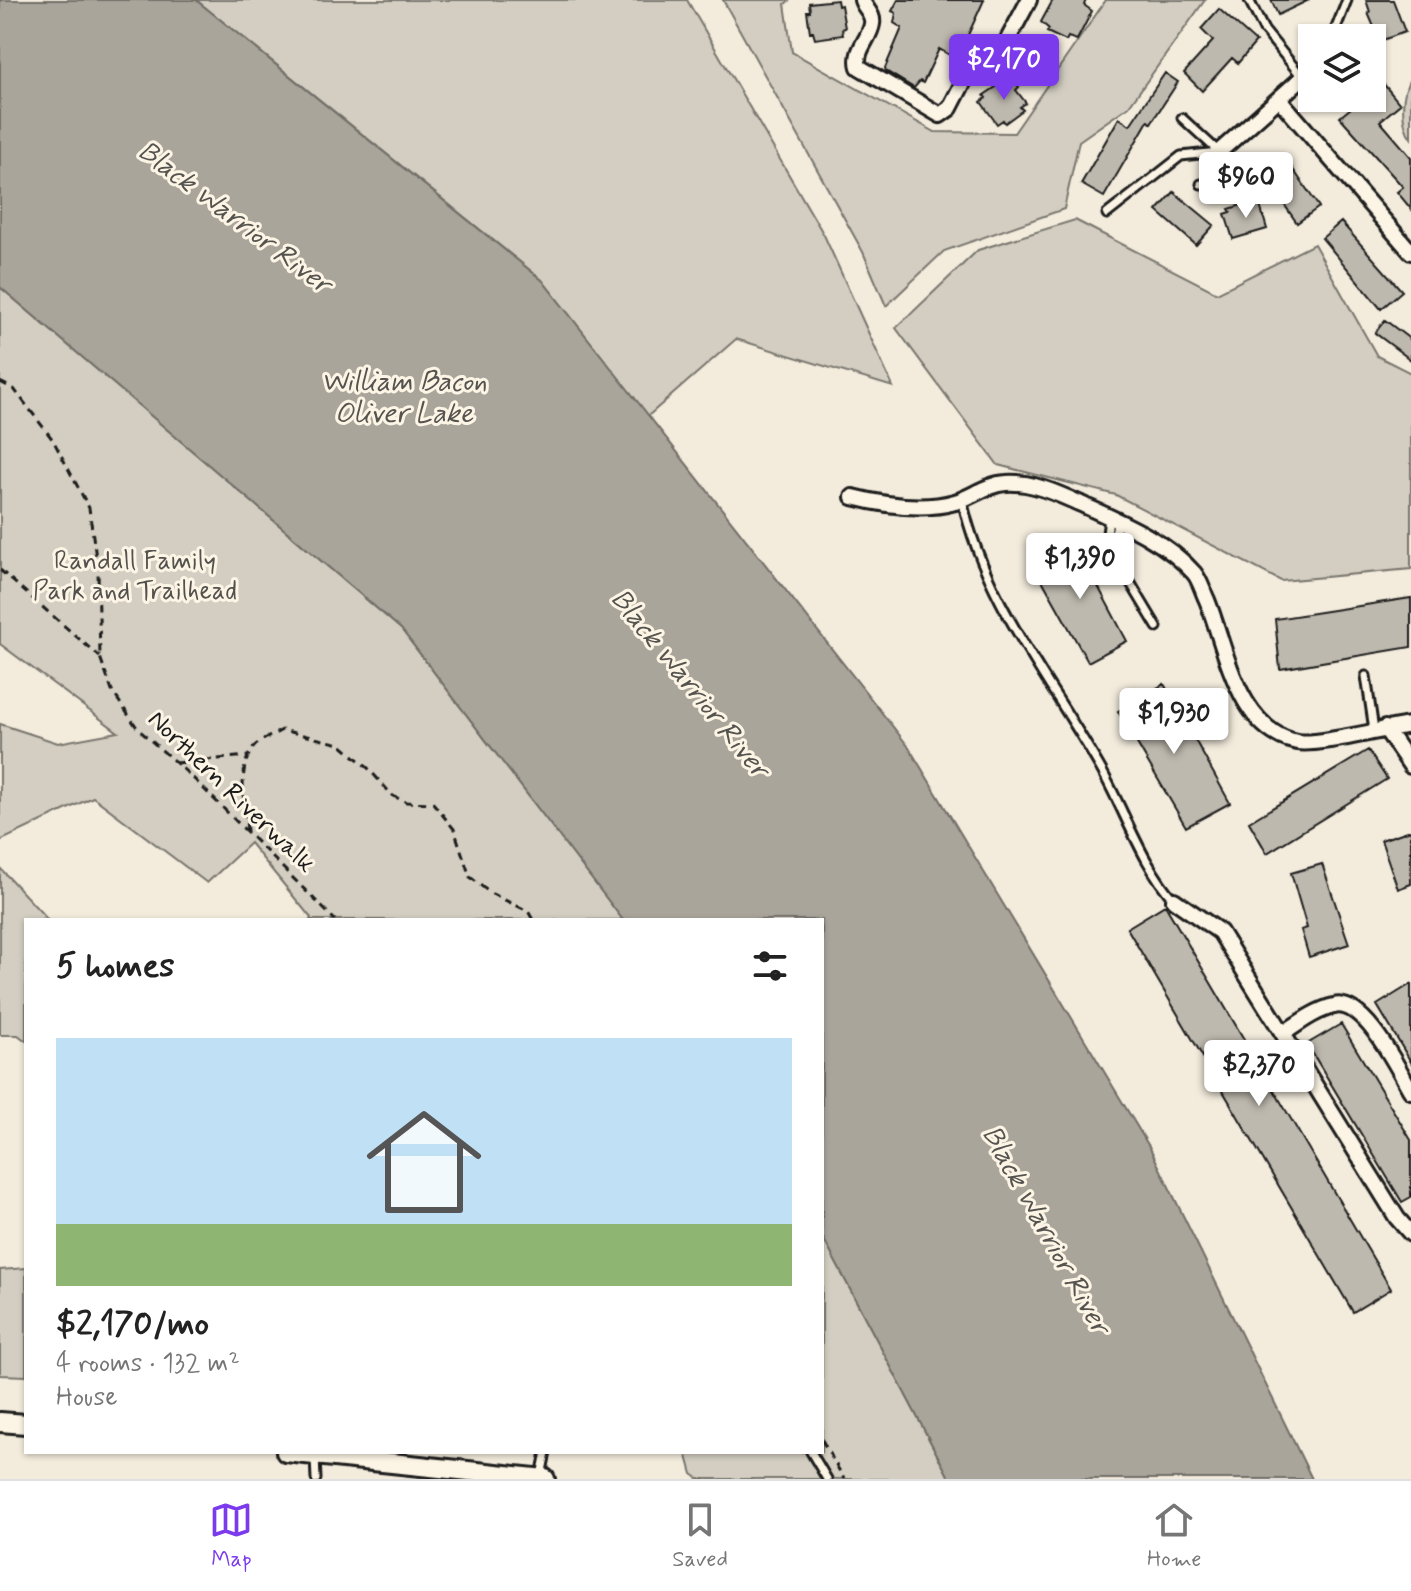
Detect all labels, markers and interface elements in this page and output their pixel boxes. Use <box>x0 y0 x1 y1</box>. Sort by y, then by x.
map controls <box>1298 24 1386 112</box>
button: layers <box>1298 24 1386 112</box>
pin: $2,170 <box>939 34 1069 102</box>
text: $2,170 <box>967 43 1041 77</box>
water label: Black Warrior River <box>130 133 341 305</box>
pin: $960 <box>1199 152 1293 220</box>
text: $960 <box>1217 161 1275 195</box>
water label: William Bacon Oliver Lake <box>321 364 487 433</box>
pin: $1,390 <box>1015 533 1145 601</box>
text: $1,390 <box>1044 542 1116 576</box>
park label: Randall Family Park and Trailhead <box>33 545 237 609</box>
water label: Black Warrior River <box>601 582 779 789</box>
pin: $1,930 <box>1109 688 1239 756</box>
text: $1,930 <box>1137 697 1211 731</box>
street label: Northern Riverwalk <box>140 703 322 881</box>
text: 5 homes <box>56 944 174 989</box>
icon: filters <box>748 944 792 988</box>
pin: $2,370 <box>1194 1040 1324 1108</box>
text: $2,370 <box>1222 1049 1296 1083</box>
icon: home <box>352 1090 496 1234</box>
water label: Black Warrior River <box>972 1119 1119 1344</box>
text: $2,170/mo <box>56 1302 209 1347</box>
text: 4 rooms · 132 m² <box>56 1347 240 1381</box>
text: House <box>56 1381 117 1415</box>
tab: Map <box>209 1498 253 1574</box>
tab: Saved <box>672 1498 728 1574</box>
tab: Home <box>1147 1498 1202 1574</box>

